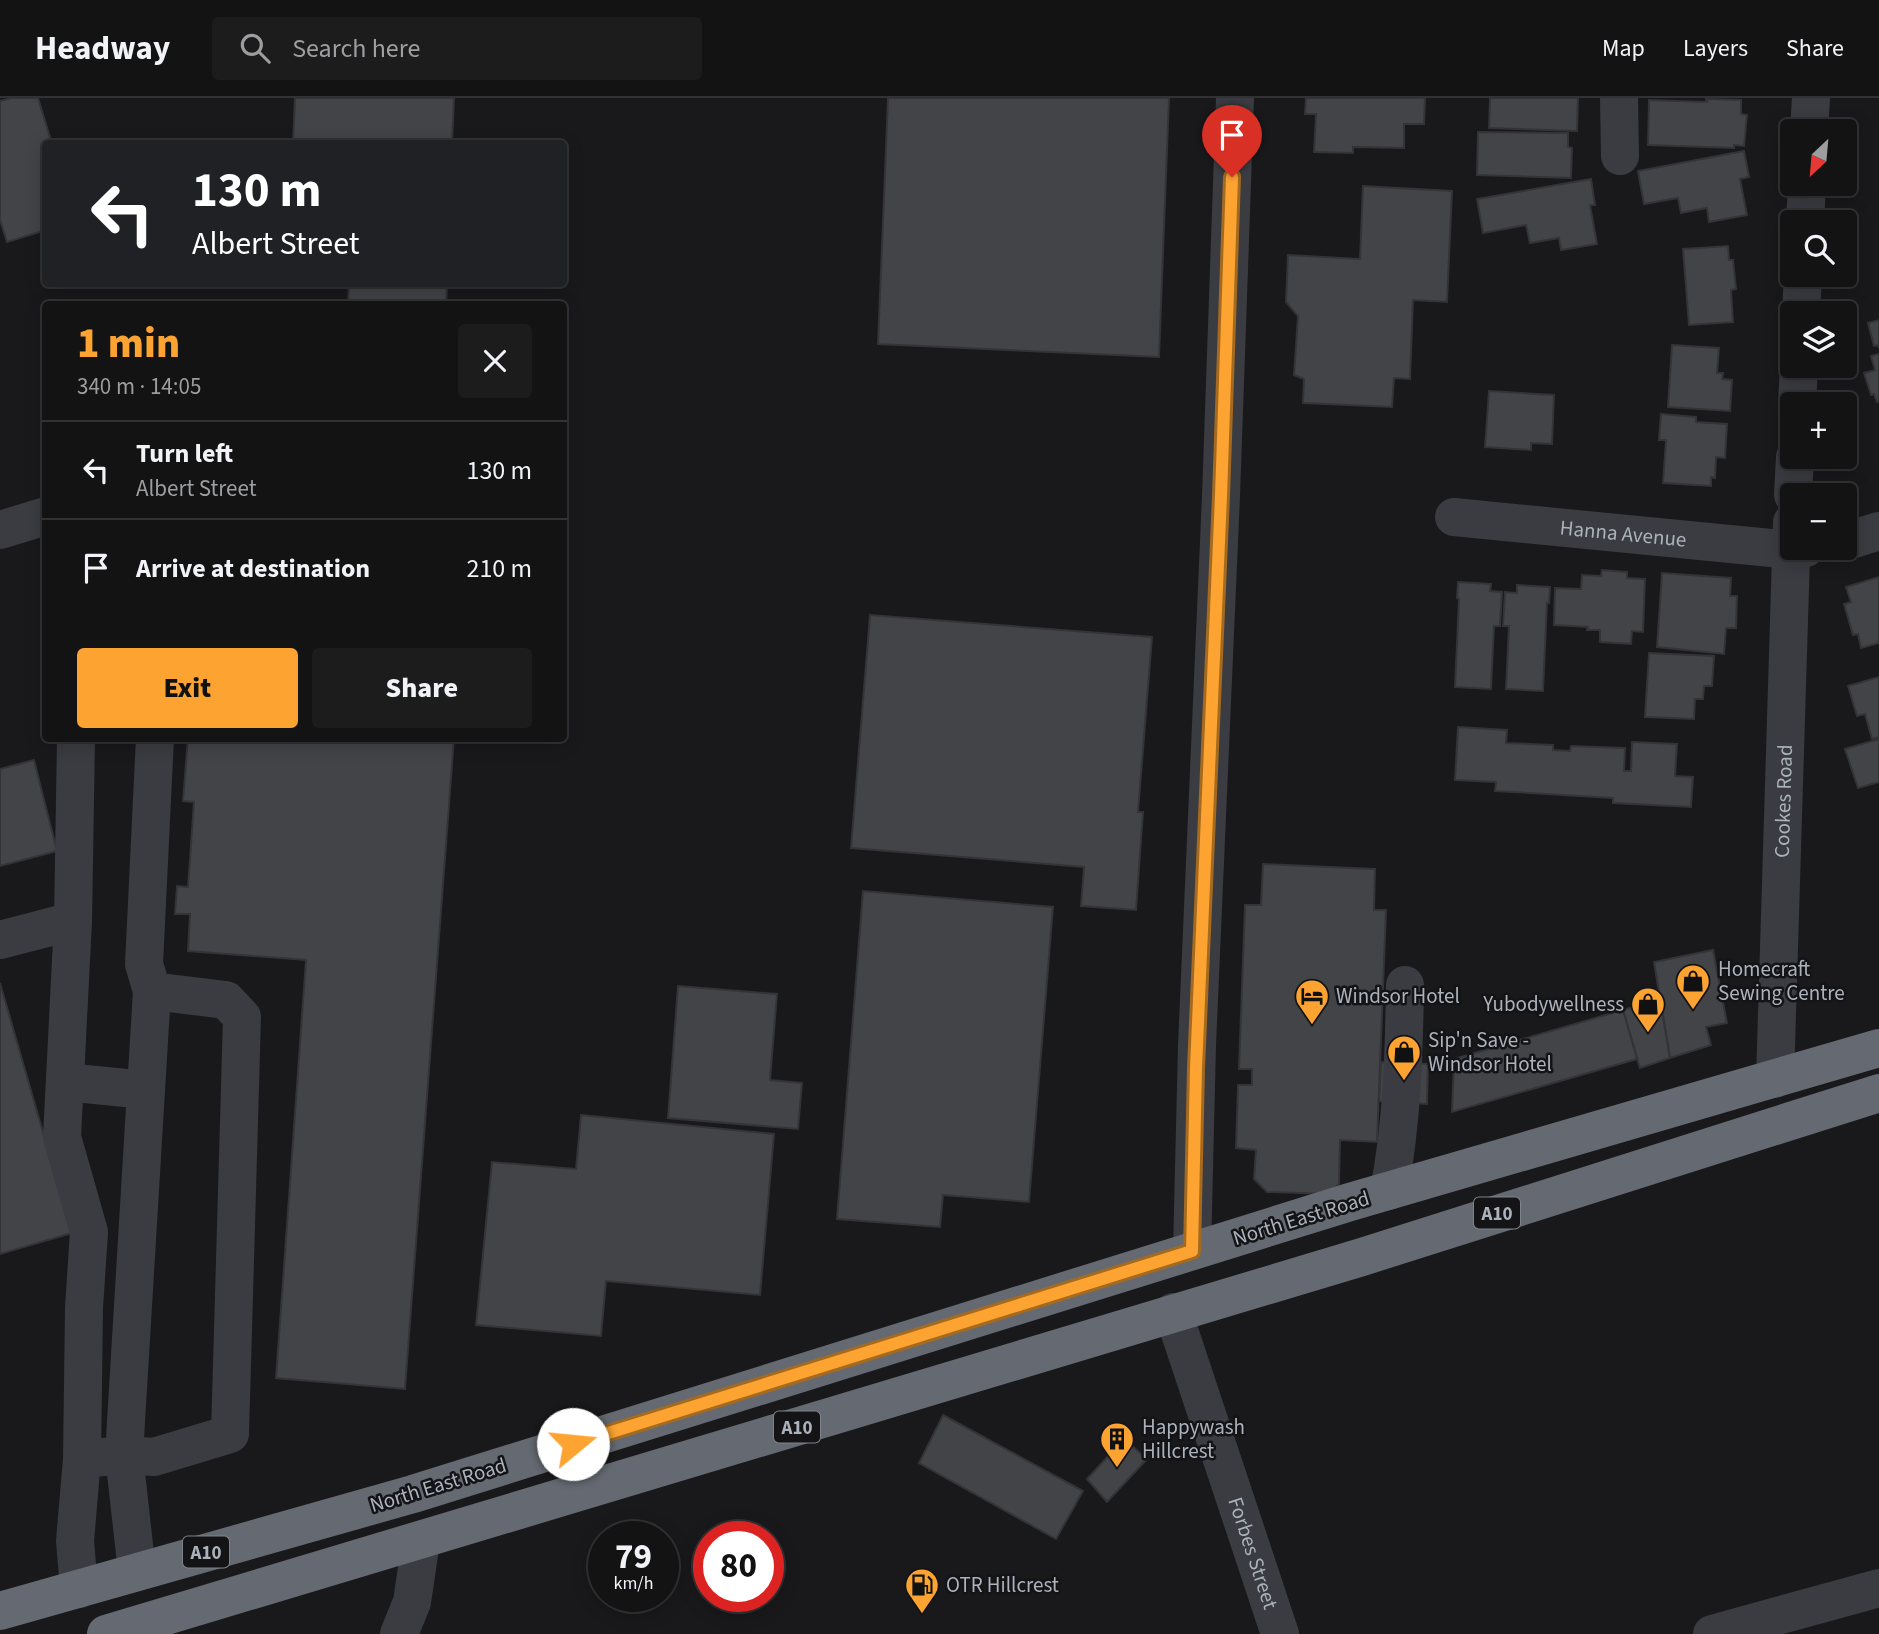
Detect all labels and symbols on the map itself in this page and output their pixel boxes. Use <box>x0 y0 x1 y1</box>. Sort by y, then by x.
pin <box>1202 105 1262 177</box>
north arrow <box>1780 119 1857 196</box>
street label: Hanna Avenue <box>1559 512 1688 555</box>
street label: Cookes Road <box>1767 744 1800 858</box>
place label: Homecraft Sewing Centre <box>1718 954 1845 1008</box>
shop icon: Homecraft Sewing Centre <box>1674 962 1712 1011</box>
hotel icon: Windsor Hotel <box>1293 977 1331 1026</box>
place label: Windsor Hotel <box>1336 981 1460 1011</box>
shop icon: Yubodywellness <box>1629 985 1667 1034</box>
place label: Yubodywellness <box>1482 989 1624 1019</box>
place label: Sip'n Save - Windsor Hotel <box>1428 1025 1552 1079</box>
shop icon: Sip'n Save - Windsor Hotel <box>1385 1033 1423 1082</box>
street label: North East Road <box>1229 1183 1373 1253</box>
road number: A10 <box>1474 1198 1520 1228</box>
position arrow <box>536 1407 610 1481</box>
road number: A10 <box>774 1412 820 1442</box>
place label: Happywash Hillcrest <box>1142 1412 1245 1466</box>
building icon: Happywash Hillcrest <box>1098 1420 1136 1469</box>
street label: North East Road <box>366 1450 510 1520</box>
street label: Forbes Street <box>1220 1493 1286 1613</box>
speed limit sign: 80 <box>693 1521 784 1612</box>
road number: A10 <box>183 1536 229 1568</box>
fuel station icon: OTR Hillcrest <box>903 1566 941 1615</box>
place label: OTR Hillcrest <box>946 1570 1059 1600</box>

